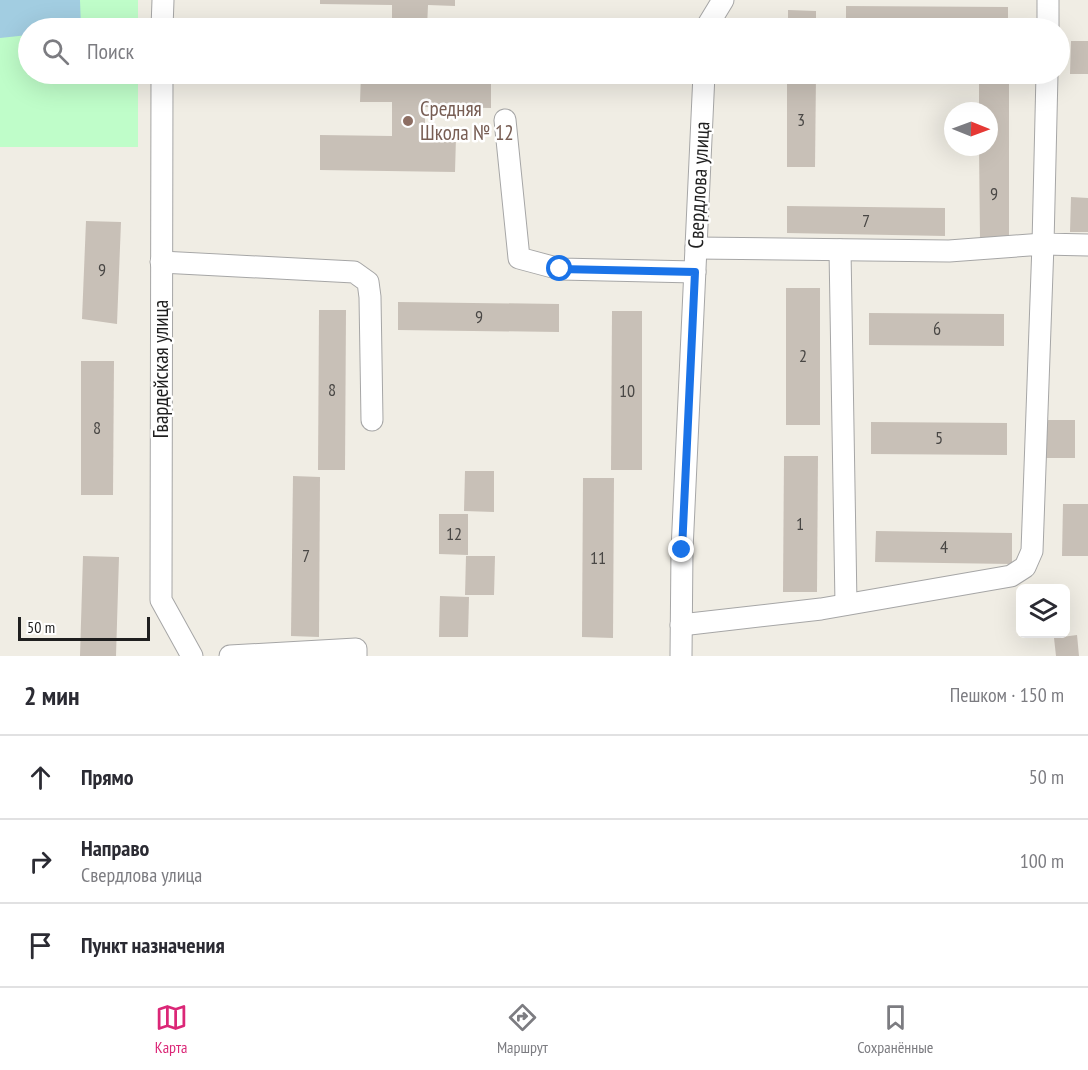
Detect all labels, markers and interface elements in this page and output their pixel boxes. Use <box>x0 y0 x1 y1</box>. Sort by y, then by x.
search box <box>18 18 1070 84</box>
icon: search <box>39 35 72 68</box>
text: Поиск <box>87 37 134 65</box>
place label: Средняя Школа № 12 <box>420 95 514 146</box>
north arrow <box>944 102 998 156</box>
house number: 3 <box>797 108 805 131</box>
marker: Средняя Школа № 12 <box>401 114 415 128</box>
street label: Свердлова улица <box>682 121 715 249</box>
house number: 9 <box>990 182 998 205</box>
house number: 7 <box>862 209 870 232</box>
route start <box>546 255 572 281</box>
house number: 9 <box>98 258 106 281</box>
street label: Гвардейская улица <box>147 300 174 438</box>
house number: 9 <box>475 305 483 328</box>
house number: 6 <box>933 317 941 340</box>
house number: 2 <box>799 344 807 367</box>
house number: 8 <box>328 378 336 401</box>
house number: 10 <box>619 379 635 402</box>
house number: 8 <box>93 416 101 439</box>
house number: 5 <box>935 426 943 449</box>
house number: 1 <box>796 512 804 535</box>
house number: 12 <box>446 522 462 545</box>
house number: 4 <box>940 535 948 558</box>
route end <box>668 536 694 562</box>
house number: 7 <box>302 544 310 567</box>
house number: 11 <box>590 546 606 569</box>
map controls <box>1016 584 1070 638</box>
button: layers <box>1016 584 1070 638</box>
scale bar <box>18 614 150 642</box>
text: 50 m <box>27 617 55 637</box>
text: 2 мин <box>24 679 79 712</box>
text: Пешком · 150 m <box>950 682 1064 708</box>
icon: ahead <box>24 761 57 794</box>
text: Прямо <box>81 763 134 791</box>
text: 50 m <box>1029 764 1064 790</box>
text: Направо <box>81 834 149 862</box>
icon: right <box>24 845 57 878</box>
text: 100 m <box>1020 848 1064 874</box>
text: Свердлова улица <box>81 862 202 888</box>
icon: arrive <box>24 929 57 962</box>
text: Пункт назначения <box>81 931 225 959</box>
tab: Карта <box>155 1001 188 1057</box>
tab: Маршрут <box>497 1001 548 1057</box>
tab: Сохранённые <box>857 1001 933 1057</box>

